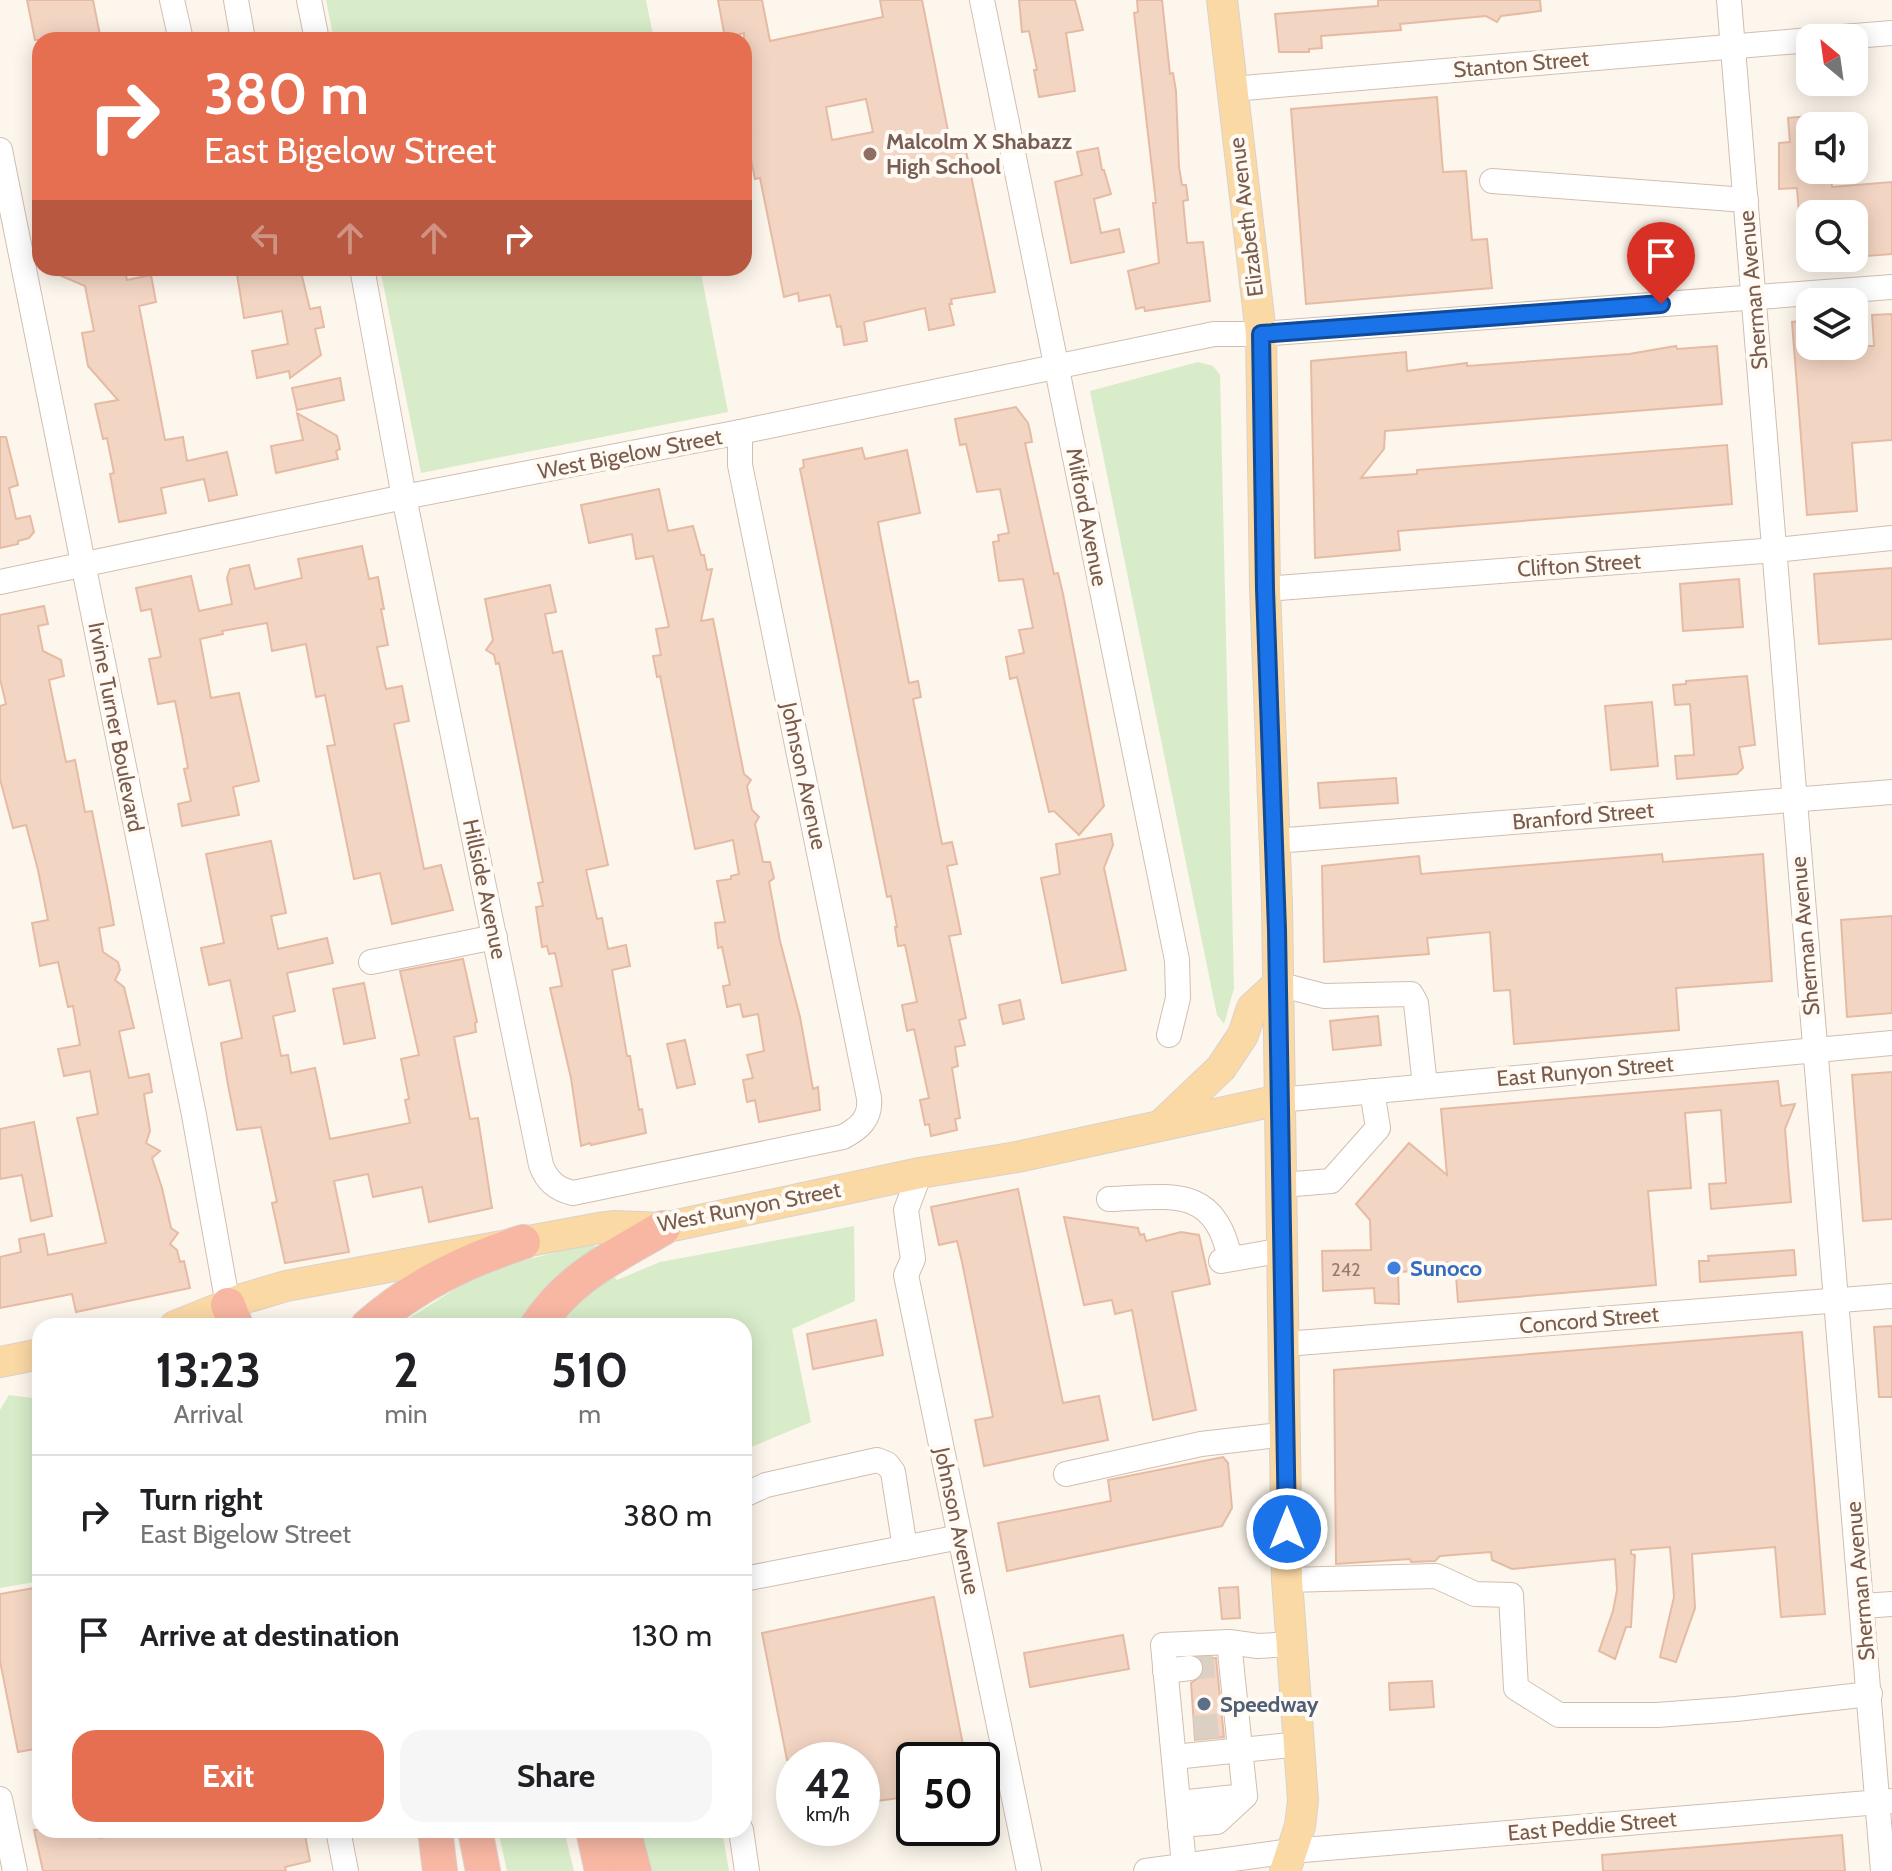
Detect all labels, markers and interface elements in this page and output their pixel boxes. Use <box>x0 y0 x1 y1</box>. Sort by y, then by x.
north arrow <box>1796 24 1868 96</box>
map controls <box>1796 24 1868 360</box>
street label: Stanton Street <box>1452 45 1590 83</box>
text: 380 m <box>204 60 369 128</box>
icon: right <box>72 64 176 168</box>
button: sound <box>1796 112 1868 184</box>
text: East Bigelow Street <box>204 128 496 172</box>
place label: Malcolm X Shabazz High School <box>886 128 1072 180</box>
street label: Elizabeth Avenue <box>1223 136 1269 298</box>
marker: Malcolm X Shabazz High School <box>861 145 879 163</box>
button: search <box>1796 200 1868 272</box>
street label: Sherman Avenue <box>1733 209 1773 371</box>
icon: left <box>244 216 288 260</box>
icon: ahead <box>328 216 372 260</box>
icon: ahead <box>412 216 456 260</box>
icon: right <box>496 216 540 260</box>
pin <box>1627 222 1695 304</box>
icon: arrive <box>1639 234 1683 278</box>
button: layers <box>1796 288 1868 360</box>
street label: West Bigelow Street <box>536 423 725 485</box>
street label: Milford Avenue <box>1060 446 1114 588</box>
street label: Clifton Street <box>1516 547 1642 583</box>
street label: Irvine Turner Boulevard <box>82 620 150 834</box>
street label: Johnson Avenue <box>775 699 833 852</box>
street label: Branford Street <box>1511 796 1656 836</box>
street label: Hillside Avenue <box>457 817 513 961</box>
street label: Sherman Avenue <box>1785 855 1825 1017</box>
street label: East Runyon Street <box>1495 1050 1675 1092</box>
street label: West Runyon Street <box>655 1176 843 1238</box>
place label: Sunoco <box>1410 1255 1482 1282</box>
house number: 242 <box>1331 1259 1361 1281</box>
marker: Sunoco <box>1385 1259 1403 1277</box>
street label: Concord Street <box>1518 1300 1660 1340</box>
text: 13:23 <box>156 1341 261 1399</box>
text: 2 <box>393 1341 419 1399</box>
text: 510 <box>551 1341 628 1399</box>
text: Arrival <box>174 1398 243 1430</box>
text: min <box>385 1398 427 1430</box>
text: m <box>578 1398 601 1430</box>
street label: Johnson Avenue <box>928 1444 986 1597</box>
text: Turn right <box>140 1481 263 1518</box>
position arrow <box>1245 1487 1329 1571</box>
icon: right <box>72 1493 116 1537</box>
text: 380 m <box>624 1497 712 1534</box>
street label: Sherman Avenue <box>1840 1500 1880 1662</box>
text: East Bigelow Street <box>140 1518 351 1550</box>
icon: arrive <box>72 1613 116 1657</box>
text: Arrive at destination <box>140 1617 400 1654</box>
text: 130 m <box>632 1617 712 1654</box>
place label: Speedway <box>1220 1691 1319 1718</box>
marker: Speedway <box>1195 1695 1213 1713</box>
button: Exit <box>72 1730 384 1822</box>
button: Share <box>400 1730 712 1822</box>
speed limit sign: 50 <box>896 1742 1000 1846</box>
text: 42 <box>805 1759 851 1808</box>
text: km/h <box>806 1802 850 1826</box>
street label: East Peddie Street <box>1506 1805 1678 1847</box>

